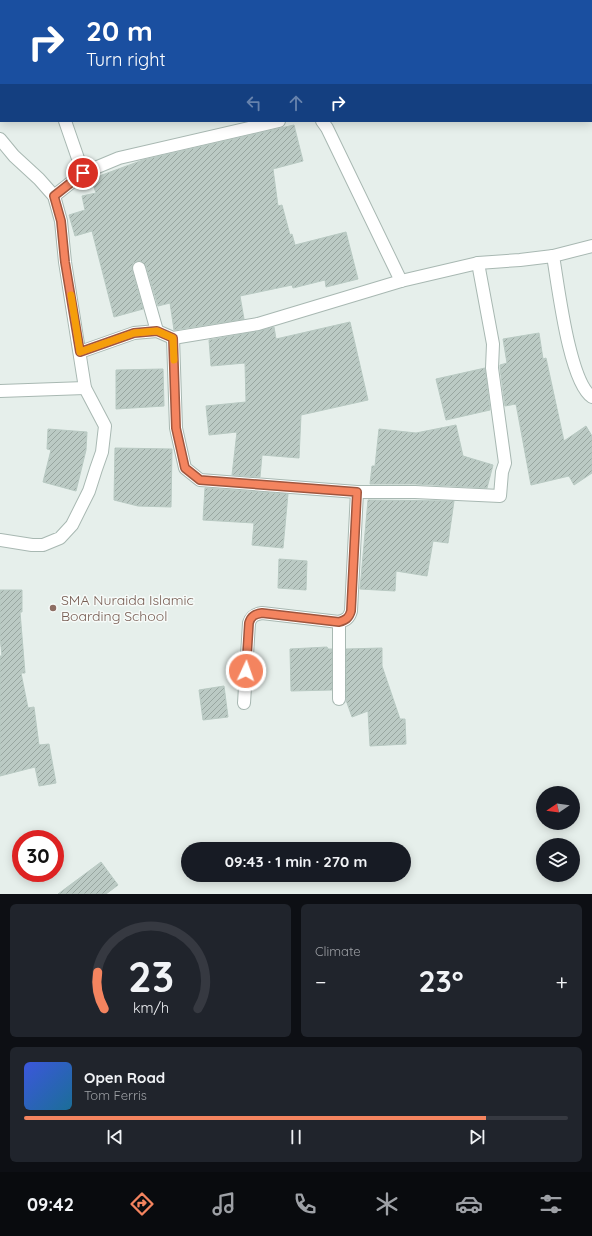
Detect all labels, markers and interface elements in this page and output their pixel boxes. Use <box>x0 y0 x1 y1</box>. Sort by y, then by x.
text: 20 m <box>86 13 153 48</box>
icon: right <box>20 16 72 68</box>
text: Turn right <box>86 48 166 71</box>
icon: left <box>243 92 265 114</box>
icon: ahead <box>285 92 307 114</box>
icon: right <box>327 92 349 114</box>
pin <box>66 156 100 190</box>
icon: arrive <box>72 162 94 184</box>
place label: SMA Nuraida Islamic Boarding School <box>61 591 194 625</box>
marker: SMA Nuraida Islamic Boarding School <box>48 603 58 613</box>
position arrow <box>225 650 267 692</box>
north arrow <box>536 786 580 830</box>
map controls <box>536 786 580 882</box>
speed limit sign: 30 <box>12 830 64 882</box>
button: layers <box>536 838 580 882</box>
text: 09:43 · 1 min · 270 m <box>225 852 367 871</box>
text: Climate <box>315 943 361 959</box>
text: 23 <box>127 949 174 1001</box>
text: 23° <box>419 962 464 1000</box>
text: − <box>315 968 326 996</box>
text: + <box>556 968 568 996</box>
text: km/h <box>132 998 169 1016</box>
text: Open Road <box>84 1068 165 1087</box>
text: Tom Ferris <box>84 1087 147 1103</box>
icon: previous <box>104 1126 126 1148</box>
icon: pause <box>285 1126 307 1148</box>
icon: next <box>466 1126 488 1148</box>
icon: directions <box>128 1190 156 1218</box>
icon: music <box>210 1190 238 1218</box>
icon: phone <box>291 1190 319 1218</box>
icon: climate <box>373 1190 401 1218</box>
icon: car <box>455 1190 483 1218</box>
icon: filters <box>537 1190 565 1218</box>
text: 09:42 <box>27 1193 74 1216</box>

